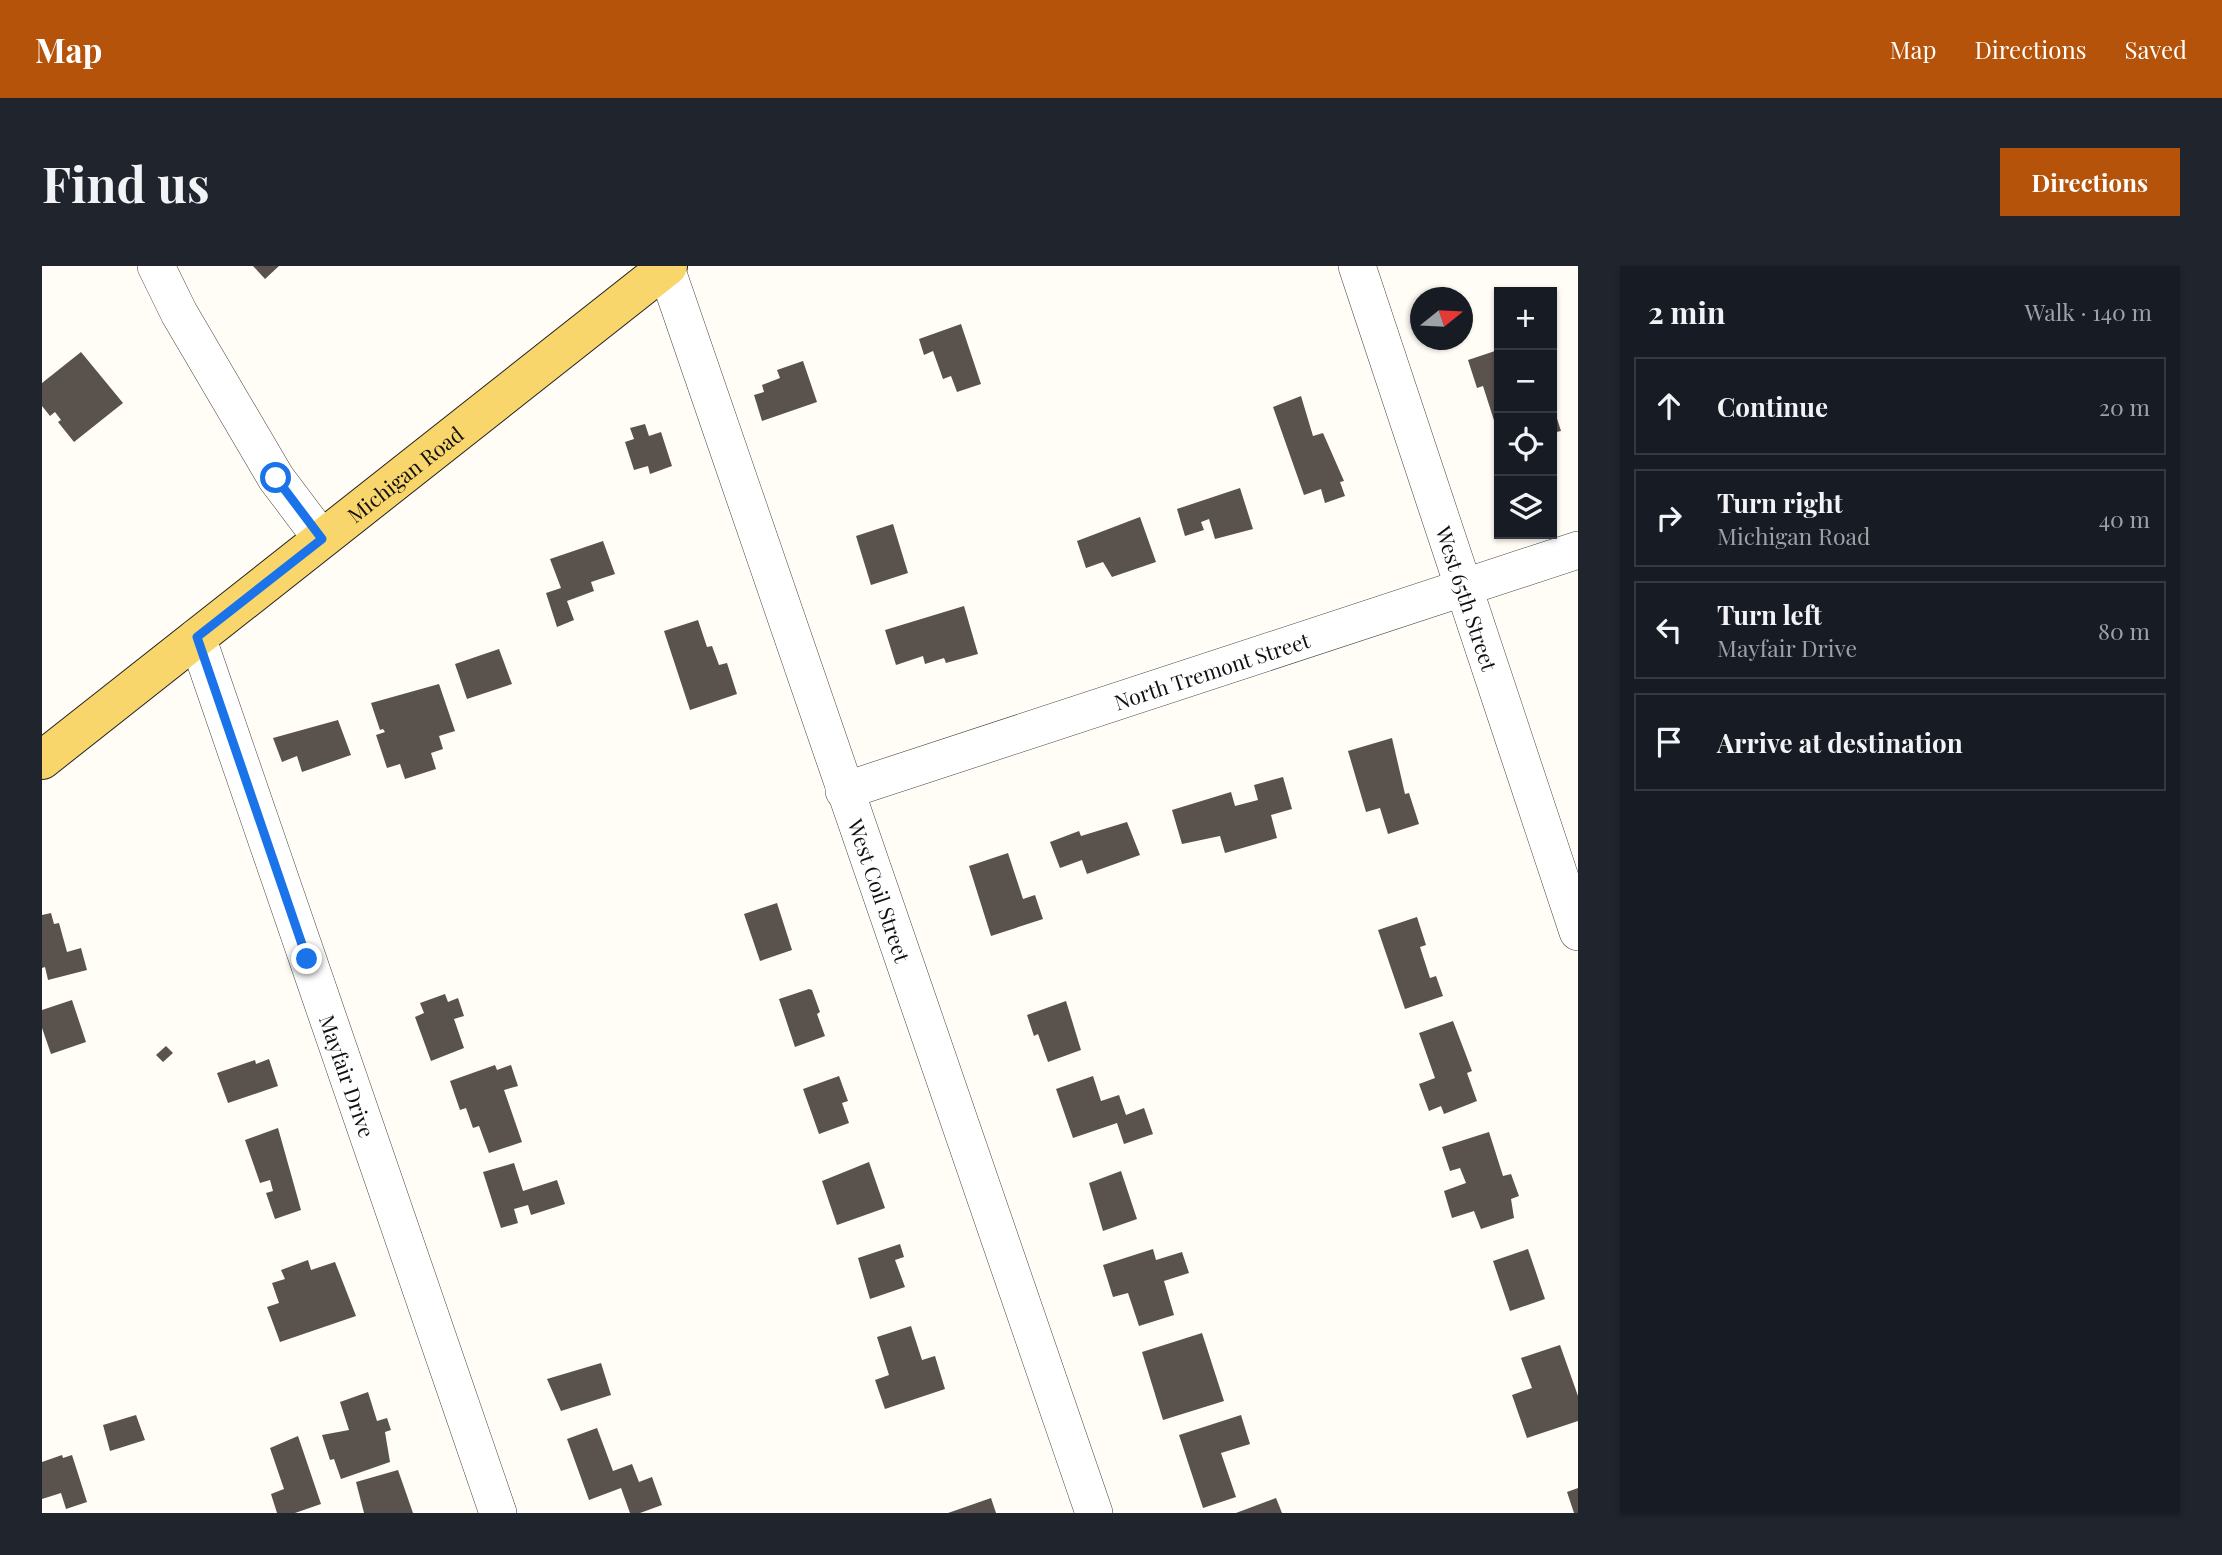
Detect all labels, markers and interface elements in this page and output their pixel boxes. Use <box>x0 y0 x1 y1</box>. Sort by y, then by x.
text: Map <box>35 27 102 71</box>
text: Map <box>1890 33 1936 65</box>
text: Directions <box>1974 33 2087 65</box>
text: Saved <box>2125 33 2187 65</box>
button: Directions <box>2000 148 2180 216</box>
text: Find us <box>42 150 210 215</box>
north arrow <box>1410 287 1473 350</box>
map controls <box>1494 287 1557 539</box>
button: + <box>1494 287 1557 350</box>
text: 2 min <box>1648 292 1725 332</box>
text: Walk · 140 m <box>2025 296 2152 327</box>
button: − <box>1494 350 1557 413</box>
icon: ahead <box>1650 387 1688 425</box>
text: Continue <box>1717 389 1828 424</box>
text: 20 m <box>2099 391 2150 422</box>
button: locate <box>1494 413 1557 476</box>
street label: Michigan Road <box>341 419 468 528</box>
route start <box>260 462 291 493</box>
button: layers <box>1494 476 1557 539</box>
text: Turn right <box>1717 485 1843 520</box>
icon: right <box>1650 499 1688 537</box>
text: 40 m <box>2099 503 2150 534</box>
text: Michigan Road <box>1717 520 1870 551</box>
street label: West 65th Street <box>1430 521 1504 675</box>
text: Turn left <box>1717 597 1822 632</box>
icon: left <box>1650 611 1688 649</box>
text: 80 m <box>2098 615 2150 646</box>
street label: North Tremont Street <box>1110 625 1313 715</box>
text: Mayfair Drive <box>1717 632 1857 663</box>
icon: arrive <box>1650 723 1688 761</box>
text: Arrive at destination <box>1717 725 1963 760</box>
street label: West Coil Street <box>842 814 918 966</box>
route end <box>291 943 322 974</box>
street label: Mayfair Drive <box>314 1011 382 1141</box>

